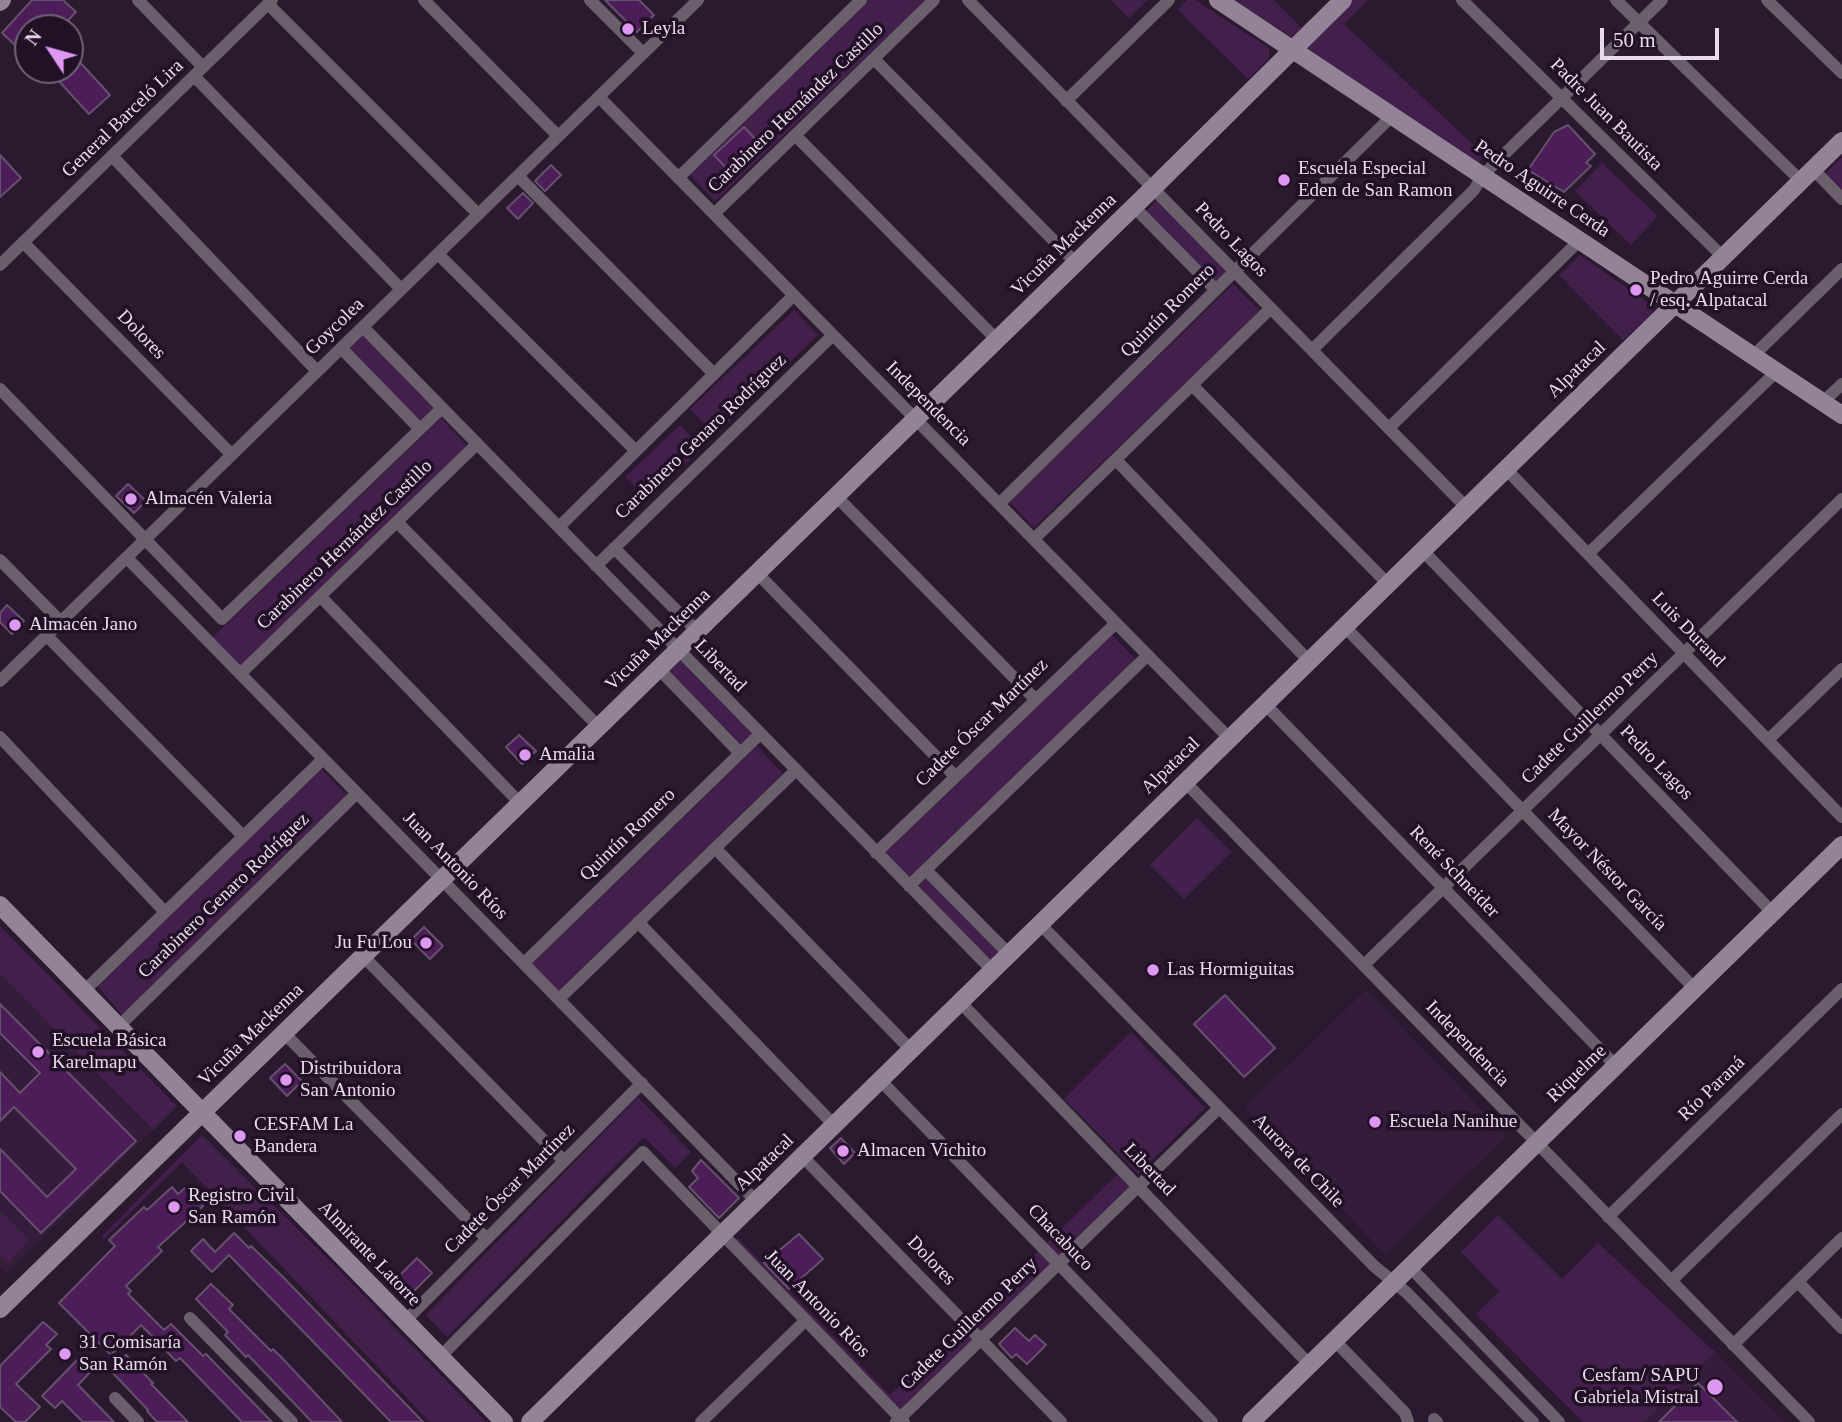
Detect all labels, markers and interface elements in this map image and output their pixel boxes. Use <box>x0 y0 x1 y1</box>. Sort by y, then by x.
north arrow <box>14 14 84 84</box>
scale bar <box>1604 14 1723 58</box>
place label: Leyla <box>642 18 685 40</box>
street label: Carabinero Hernández Castillo <box>703 18 889 198</box>
marker: Leyla <box>620 21 636 37</box>
text: N <box>21 26 46 49</box>
text: 50 m <box>1613 28 1656 52</box>
street label: Padre Juan Bautista <box>1545 54 1667 176</box>
street label: General Barceló Lira <box>57 55 189 183</box>
street label: Pedro Aguirre Cerda <box>1470 135 1614 243</box>
place label: Escuela Especial Eden de San Ramon <box>1298 158 1453 202</box>
marker: Escuela Especial Eden de San Ramon <box>1276 172 1292 188</box>
street label: Vicuña Mackenna <box>1007 189 1121 301</box>
street label: Pedro Lagos <box>1190 198 1272 282</box>
street label: Quintín Romero <box>1116 259 1220 363</box>
place label: Pedro Aguirre Cerda / esq. Alpatacal <box>1650 268 1808 312</box>
marker: Pedro Aguirre Cerda / esq. Alpatacal <box>1628 282 1644 298</box>
street label: Goycolea <box>301 294 369 360</box>
street label: Dolores <box>112 305 170 365</box>
street label: Alpatacal <box>1543 337 1611 403</box>
street label: Carabinero Genaro Rodríguez <box>611 349 791 525</box>
street label: Independencia <box>881 357 975 451</box>
street label: Carabinero Hernández Castillo <box>252 455 438 635</box>
place label: Almacén Valeria <box>145 488 272 510</box>
marker: Almacén Valeria <box>123 491 139 507</box>
street label: Vicuña Mackenna <box>601 584 715 696</box>
street label: Luis Durand <box>1647 588 1729 672</box>
place label: Almacén Jano <box>29 614 137 636</box>
marker: Almacén Jano <box>7 617 23 633</box>
street label: Libertad <box>689 635 751 697</box>
street label: Cadete Guillermo Perry <box>1517 647 1663 789</box>
street label: Cadete Óscar Martínez <box>911 654 1053 792</box>
street label: Pedro Lagos <box>1615 721 1697 805</box>
street label: Alpatacal <box>1137 733 1205 799</box>
place label: Amalia <box>539 744 595 766</box>
marker: Amalia <box>517 747 533 763</box>
street label: Quintín Romero <box>575 784 681 886</box>
street label: Mayor Néstor García <box>1543 804 1671 936</box>
street label: Juan Antonio Ríos <box>398 807 512 925</box>
street label: Carabinero Genaro Rodríguez <box>134 808 314 984</box>
street label: René Schneider <box>1404 821 1504 923</box>
place label: Ju Fu Lou <box>335 932 412 954</box>
marker: Ju Fu Lou <box>418 935 434 951</box>
place label: Las Hormiguitas <box>1167 959 1294 981</box>
marker: Las Hormiguitas <box>1145 962 1161 978</box>
street label: Vicuña Mackenna <box>194 979 308 1091</box>
street label: Independencia <box>1420 996 1514 1092</box>
place label: Escuela Básica Karelmapu <box>52 1030 166 1074</box>
street label: Riquelme <box>1543 1040 1611 1108</box>
marker: Escuela Básica Karelmapu <box>30 1044 46 1060</box>
street label: Río Paraná <box>1674 1052 1750 1126</box>
place label: Distribuidora San Antonio <box>300 1058 401 1102</box>
marker: Distribuidora San Antonio <box>278 1072 294 1088</box>
street label: Aurora de Chile <box>1247 1109 1349 1213</box>
place label: Escuela Nanihue <box>1389 1111 1517 1133</box>
place label: CESFAM La Bandera <box>254 1114 353 1158</box>
marker: Escuela Nanihue <box>1367 1114 1383 1130</box>
street label: Cadete Óscar Martínez <box>440 1119 580 1259</box>
marker: CESFAM La Bandera <box>232 1128 248 1144</box>
street label: Alpatacal <box>731 1130 799 1196</box>
street label: Libertad <box>1118 1139 1180 1201</box>
place label: Almacen Vichito <box>857 1140 986 1162</box>
marker: Almacen Vichito <box>835 1143 851 1159</box>
place label: Registro Civil San Ramón <box>188 1185 295 1229</box>
street label: Almirante Latorre <box>313 1197 425 1311</box>
marker: Registro Civil San Ramón <box>166 1199 182 1215</box>
street label: Chacabuco <box>1022 1200 1098 1276</box>
street label: Dolores <box>902 1231 960 1291</box>
street label: Juan Antonio Ríos <box>760 1245 874 1363</box>
street label: Cadete Guillermo Perry <box>896 1253 1042 1395</box>
place label: 31 Comisaría San Ramón <box>79 1332 181 1376</box>
marker: 31 Comisaría San Ramón <box>57 1346 73 1362</box>
place label: Cesfam/ SAPU Gabriela Mistral <box>1574 1365 1699 1409</box>
marker: Cesfam/ SAPU Gabriela Mistral <box>1705 1377 1725 1397</box>

